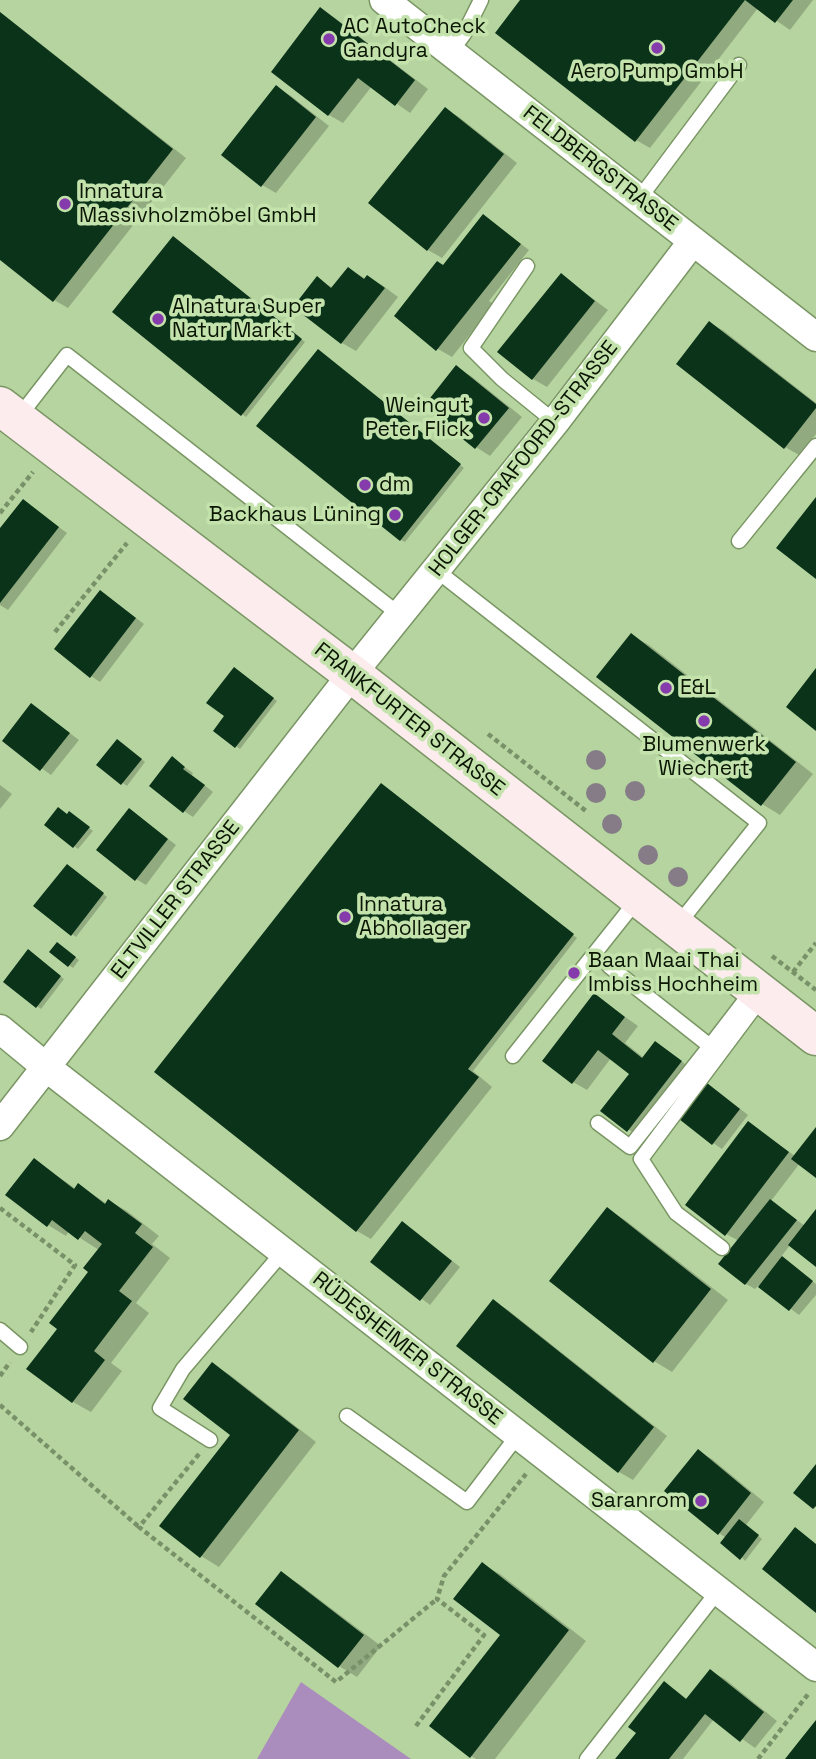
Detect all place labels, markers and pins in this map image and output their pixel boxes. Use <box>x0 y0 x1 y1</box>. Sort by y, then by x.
place label: AC AutoCheck Gandyra <box>343 14 486 64</box>
marker: AC AutoCheck Gandyra <box>321 31 337 47</box>
marker: Aero Pump GmbH <box>649 40 665 56</box>
place label: Aero Pump GmbH <box>570 59 744 85</box>
place label: Innatura Massivholzmöbel GmbH <box>79 179 316 229</box>
marker: Innatura Massivholzmöbel GmbH <box>57 196 73 212</box>
place label: Alnatura Super Natur Markt <box>172 294 322 344</box>
marker: Alnatura Super Natur Markt <box>150 311 166 327</box>
place label: Weingut Peter Flick <box>365 393 470 443</box>
marker: Weingut Peter Flick <box>476 410 492 426</box>
place label: dm <box>379 472 411 498</box>
marker: dm <box>357 477 373 493</box>
place label: Backhaus Lüning <box>209 502 381 528</box>
marker: Backhaus Lüning <box>387 507 403 523</box>
place label: E&L <box>680 675 716 701</box>
marker: E&L <box>658 680 674 696</box>
marker: Blumenwerk Wiechert <box>696 713 712 729</box>
place label: Blumenwerk Wiechert <box>642 732 766 782</box>
place label: Innatura Abhollager <box>359 892 468 942</box>
marker: Innatura Abhollager <box>337 909 353 925</box>
place label: Baan Maai Thai Imbiss Hochheim <box>588 948 758 998</box>
marker: Baan Maai Thai Imbiss Hochheim <box>566 965 582 981</box>
place label: Saranrom <box>591 1488 687 1514</box>
marker: Saranrom <box>693 1493 709 1509</box>

